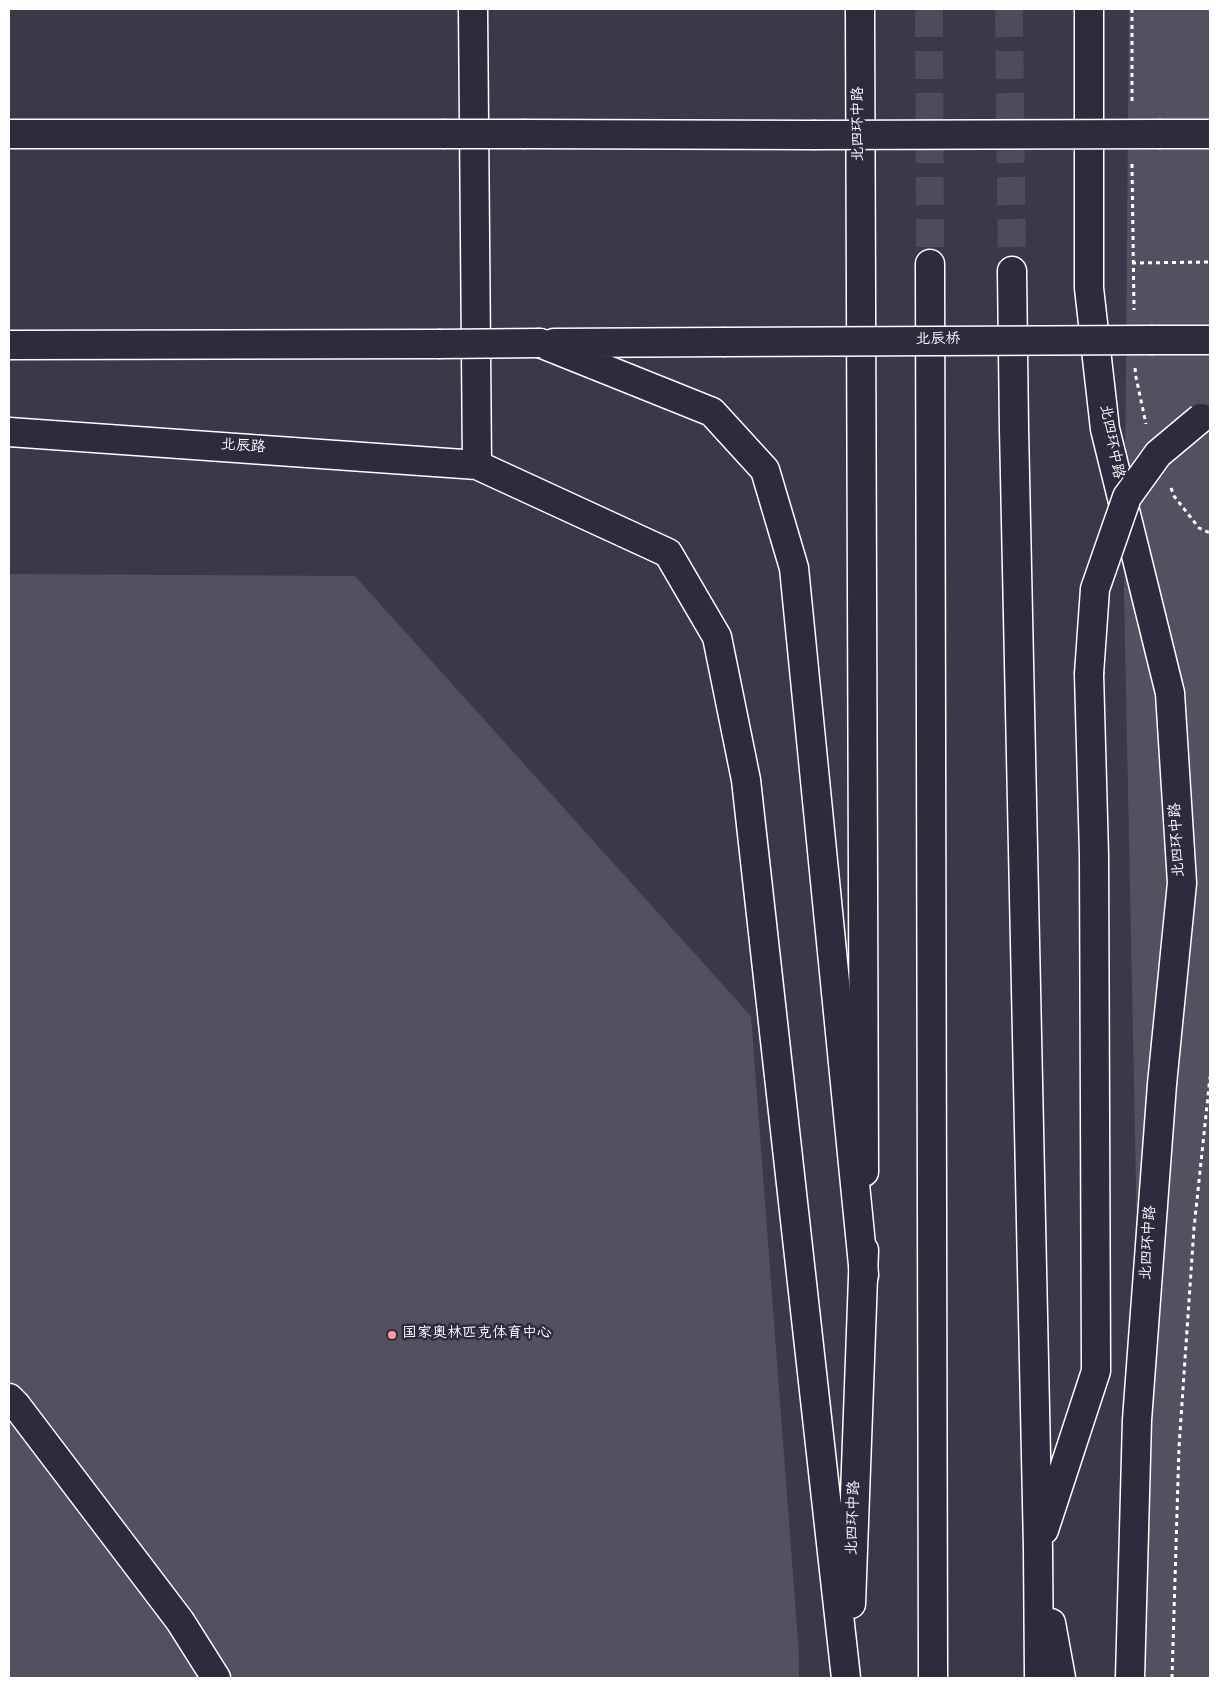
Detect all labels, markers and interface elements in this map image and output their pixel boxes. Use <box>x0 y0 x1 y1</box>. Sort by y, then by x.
street label: 北四环中路 <box>851 87 869 161</box>
street label: 北辰桥 <box>916 332 960 350</box>
street label: 北四环中路 <box>1094 403 1126 481</box>
street label: 北辰路 <box>220 437 266 459</box>
street label: 北四环中路 <box>1168 802 1190 878</box>
street label: 北四环中路 <box>1138 1205 1162 1281</box>
place label: 国家奥林匹克体育中心 <box>402 1326 552 1344</box>
marker: 国家奥林匹克体育中心 <box>386 1329 398 1341</box>
street label: 北四环中路 <box>845 1480 865 1556</box>

